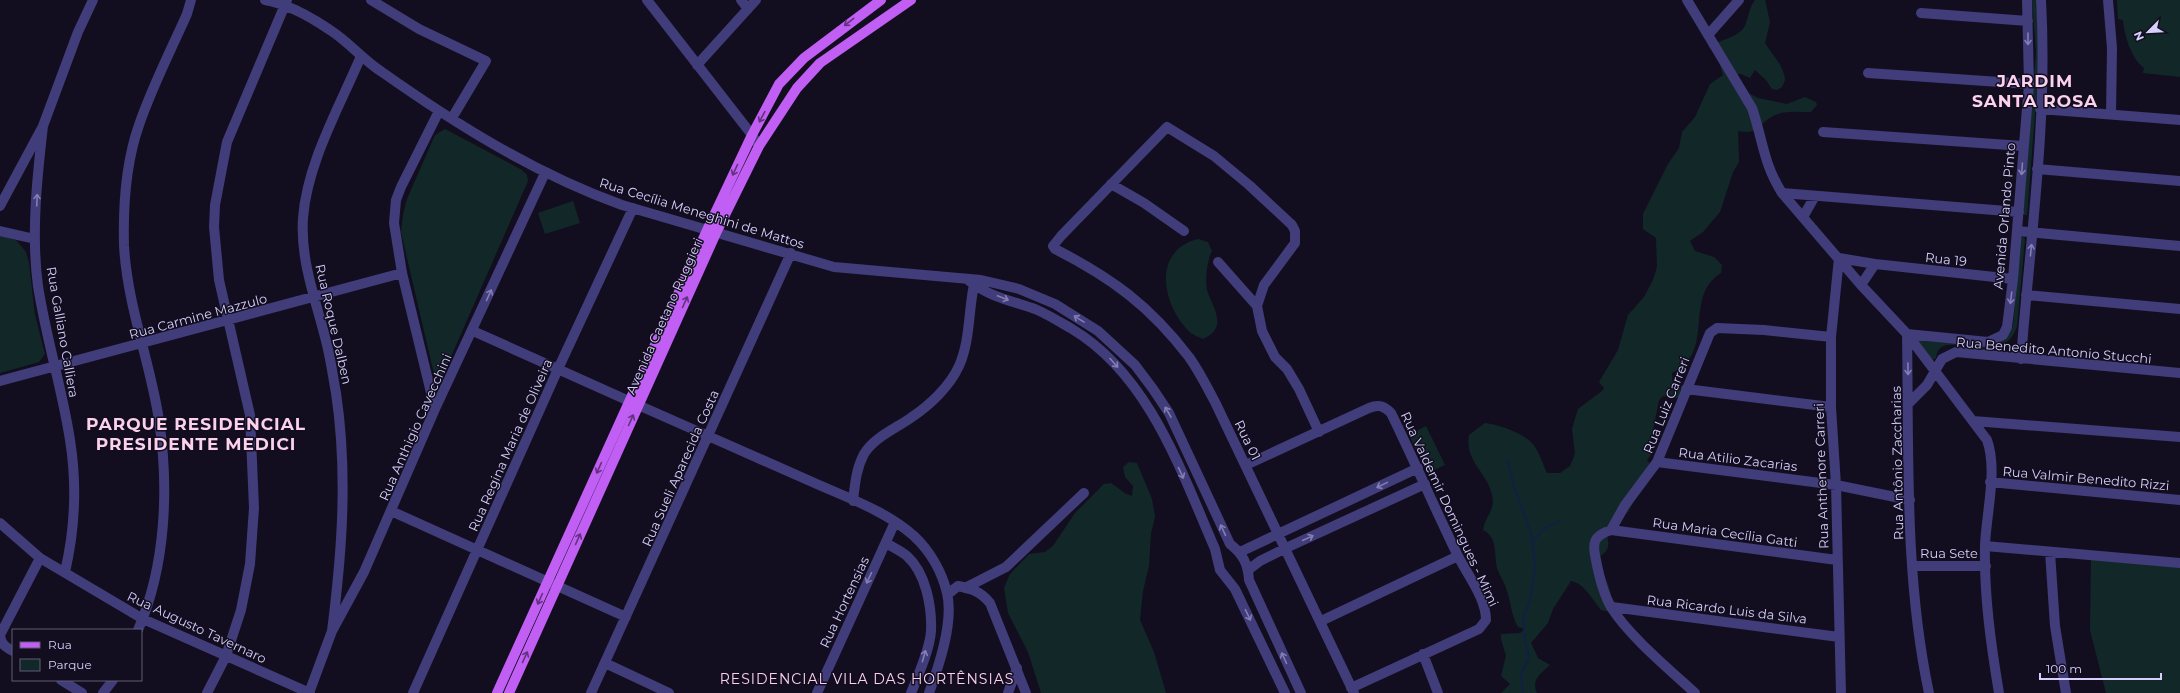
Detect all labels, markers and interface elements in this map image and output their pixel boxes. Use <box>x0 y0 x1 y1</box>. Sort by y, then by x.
north arrow <box>2128 12 2168 52</box>
one-way arrow <box>843 18 854 27</box>
text: N <box>2131 29 2147 43</box>
one-way arrow <box>2024 32 2032 45</box>
district label: JARDIM SANTA ROSA <box>1972 71 2098 111</box>
one-way arrow <box>758 110 765 122</box>
street label: Avenida Orlando Pinto <box>1990 142 2018 290</box>
one-way arrow <box>2018 162 2025 175</box>
one-way arrow <box>731 163 738 175</box>
street label: Rua Cecília Meneghini de Mattos <box>598 174 806 252</box>
one-way arrow <box>33 194 40 207</box>
street label: Avenida Caetano Ruggieri <box>622 235 706 397</box>
one-way arrow <box>2027 244 2034 257</box>
street label: Rua 19 <box>1924 249 1968 269</box>
street label: Rua Roque Dalben <box>312 262 356 386</box>
street label: Rua Galliano Calliera <box>44 265 82 399</box>
street label: Rua Carmine Mazzulo <box>127 290 269 342</box>
one-way arrow <box>486 290 493 302</box>
one-way arrow <box>2007 291 2014 304</box>
one-way arrow <box>996 295 1008 303</box>
one-way arrow <box>682 296 689 308</box>
one-way arrow <box>1073 315 1085 323</box>
street label: Rua Benedito Antonio Stucchi <box>1956 333 2152 367</box>
street label: Rua Anthigio Cavecchini <box>375 351 455 503</box>
street label: Rua Luiz Carreri <box>1639 354 1693 456</box>
street label: Rua Regina Maria de Oliveira <box>465 356 555 534</box>
one-way arrow <box>1109 358 1118 368</box>
one-way arrow <box>1904 362 1912 375</box>
street label: Rua Antônio Zaccharias <box>1888 386 1906 540</box>
street label: Rua Sueli Aparecida Costa <box>638 387 722 549</box>
street label: Rua Anthenore Carreri <box>1810 403 1832 549</box>
one-way arrow <box>1163 406 1171 418</box>
street label: Rua Valdemir Domingues - Mimi <box>1398 409 1502 609</box>
district label: PARQUE RESIDENCIAL PRESIDENTE MEDICI <box>86 414 306 454</box>
one-way arrow <box>628 415 635 427</box>
street label: Rua 01 <box>1231 417 1265 463</box>
street label: Rua Atilio Zacarias <box>1678 444 1798 474</box>
one-way arrow <box>595 462 602 474</box>
street label: Rua Valmir Benedito Rizzi <box>2002 463 2170 493</box>
one-way arrow <box>1178 467 1185 479</box>
one-way arrow <box>1377 482 1389 489</box>
street label: Rua Maria Cecília Gatti <box>1652 514 1798 550</box>
one-way arrow <box>1219 524 1226 536</box>
one-way arrow <box>575 533 582 545</box>
one-way arrow <box>1302 534 1314 541</box>
street label: Rua Sete <box>1920 545 1978 561</box>
street label: Rua Hortensias <box>816 554 872 650</box>
one-way arrow <box>865 572 872 584</box>
street label: Rua Augusto Tavernaro <box>125 588 269 666</box>
street label: Rua Ricardo Luis da Silva <box>1646 591 1808 627</box>
one-way arrow <box>536 593 543 605</box>
one-way arrow <box>1245 609 1252 621</box>
legend <box>12 629 142 681</box>
text: Rua <box>48 637 72 652</box>
one-way arrow <box>921 650 928 663</box>
one-way arrow <box>522 652 529 664</box>
one-way arrow <box>1280 652 1287 664</box>
scale bar <box>2040 655 2161 681</box>
text: Parque <box>48 657 92 672</box>
text: 100 m <box>2046 661 2082 676</box>
district label: RESIDENCIAL VILA DAS HORTÊNSIAS <box>720 670 1014 688</box>

